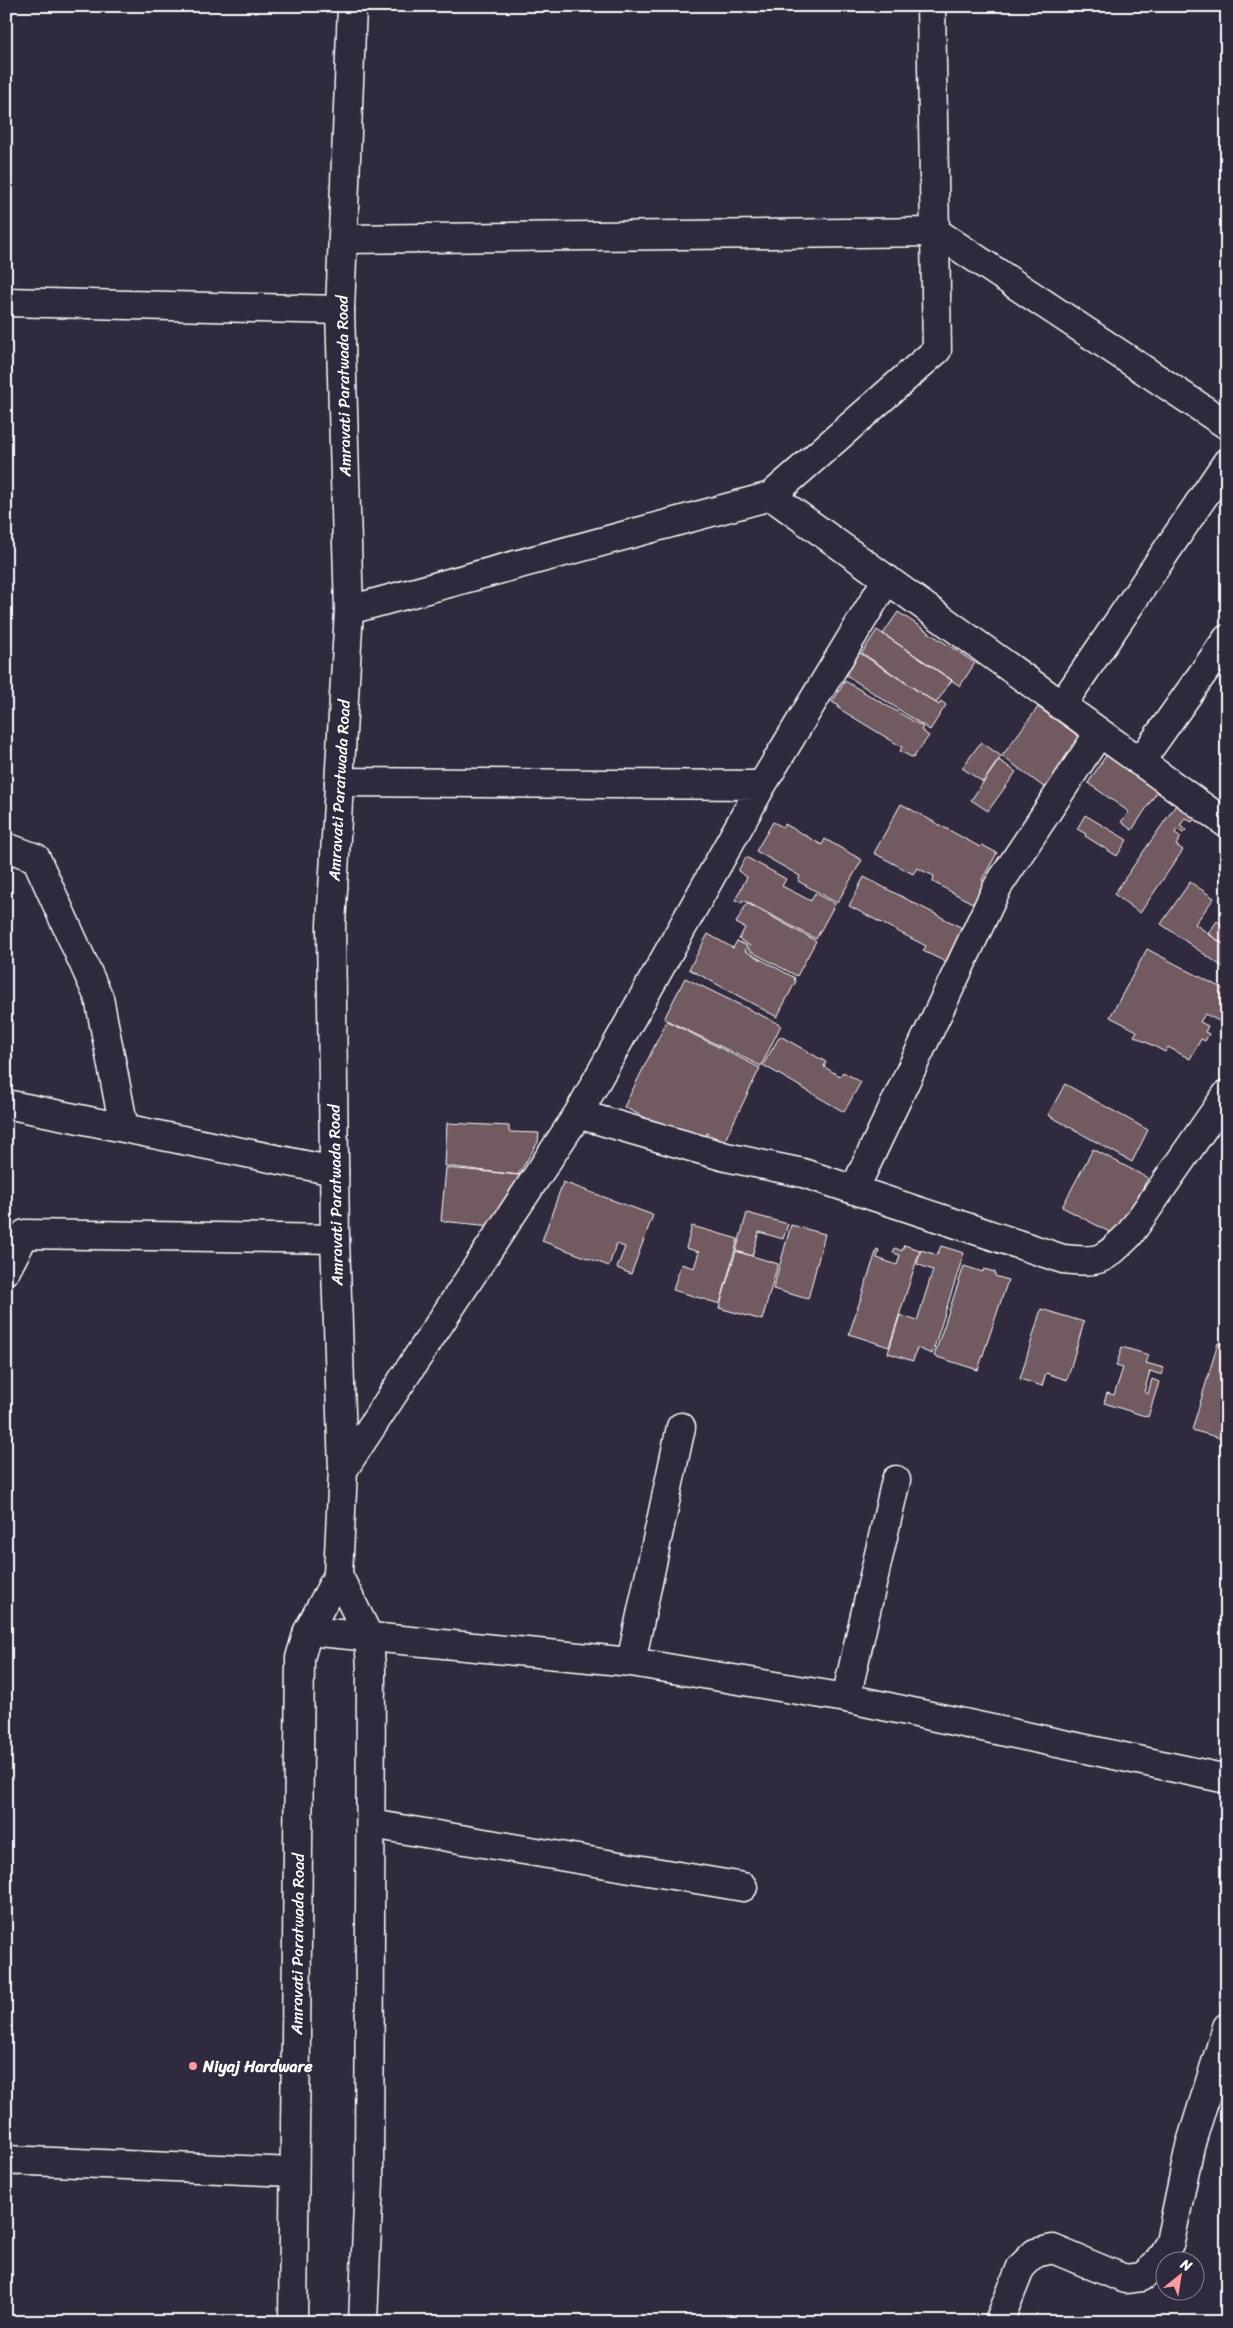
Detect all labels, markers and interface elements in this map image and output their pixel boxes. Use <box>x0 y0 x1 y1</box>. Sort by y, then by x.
street label: Amravati Paratwada Road <box>327 294 360 478</box>
street label: Amravati Paratwada Road <box>319 697 359 883</box>
street label: Amravati Paratwada Road <box>319 1103 352 1287</box>
street label: Amravati Paratwada Road <box>282 1852 313 2036</box>
place label: Niyaj Hardware <box>202 2052 313 2081</box>
marker: Niyaj Hardware <box>187 2060 199 2072</box>
north arrow <box>1156 2250 1206 2300</box>
text: N <box>1175 2251 1197 2279</box>

